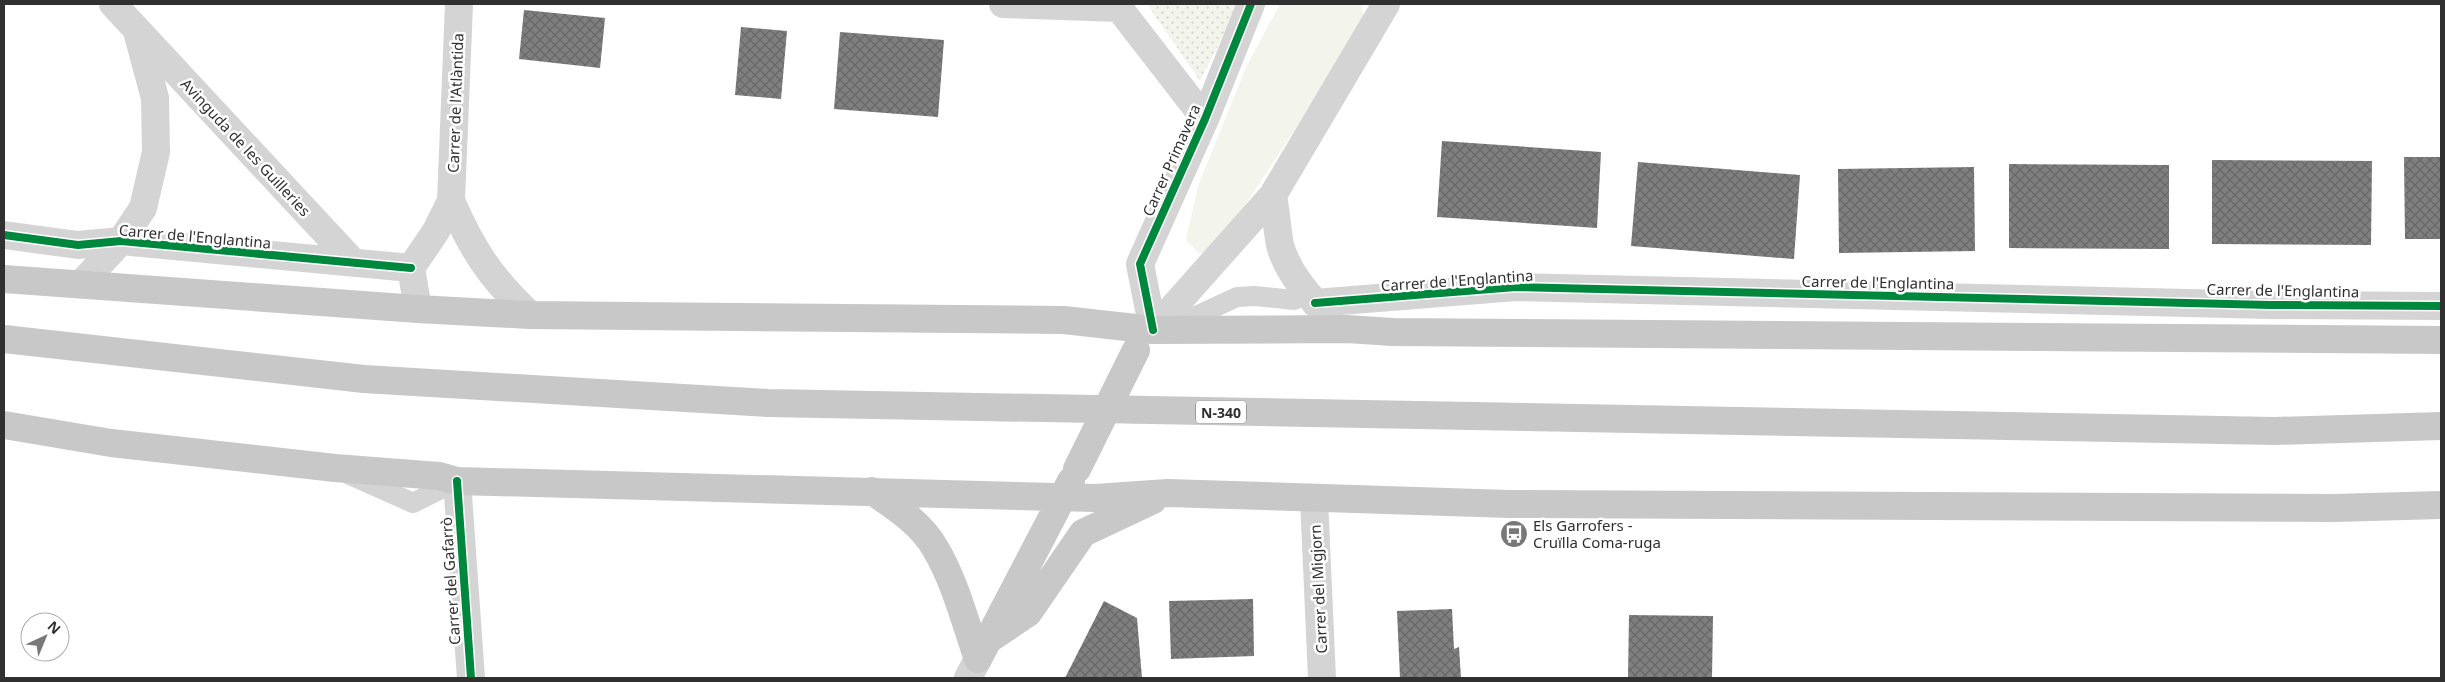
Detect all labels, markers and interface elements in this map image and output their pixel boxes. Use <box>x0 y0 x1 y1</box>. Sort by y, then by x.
street label: Carrer de l'Atlàntida <box>443 33 467 173</box>
street label: Avinguda de les Guilleries <box>177 74 315 220</box>
street label: Carrer Primavera <box>1137 101 1205 219</box>
street label: Carrer de l'Englantina <box>118 219 272 253</box>
street label: Carrer de l'Englantina <box>1380 265 1534 295</box>
street label: Carrer de l'Englantina <box>1801 271 1955 293</box>
street label: Carrer de l'Englantina <box>2206 279 2360 301</box>
road number: N-340 <box>1196 401 1246 424</box>
place label: Els Garrofers - Cruïlla Coma-ruga <box>1533 515 1661 552</box>
street label: Carrer del Gafarrò <box>436 516 464 646</box>
bus stop icon: Els Garrofers - Cruïlla Coma-ruga <box>1499 519 1529 549</box>
street label: Carrer del Migjorn <box>1305 524 1331 654</box>
north arrow <box>20 612 70 662</box>
text: N <box>44 616 65 638</box>

